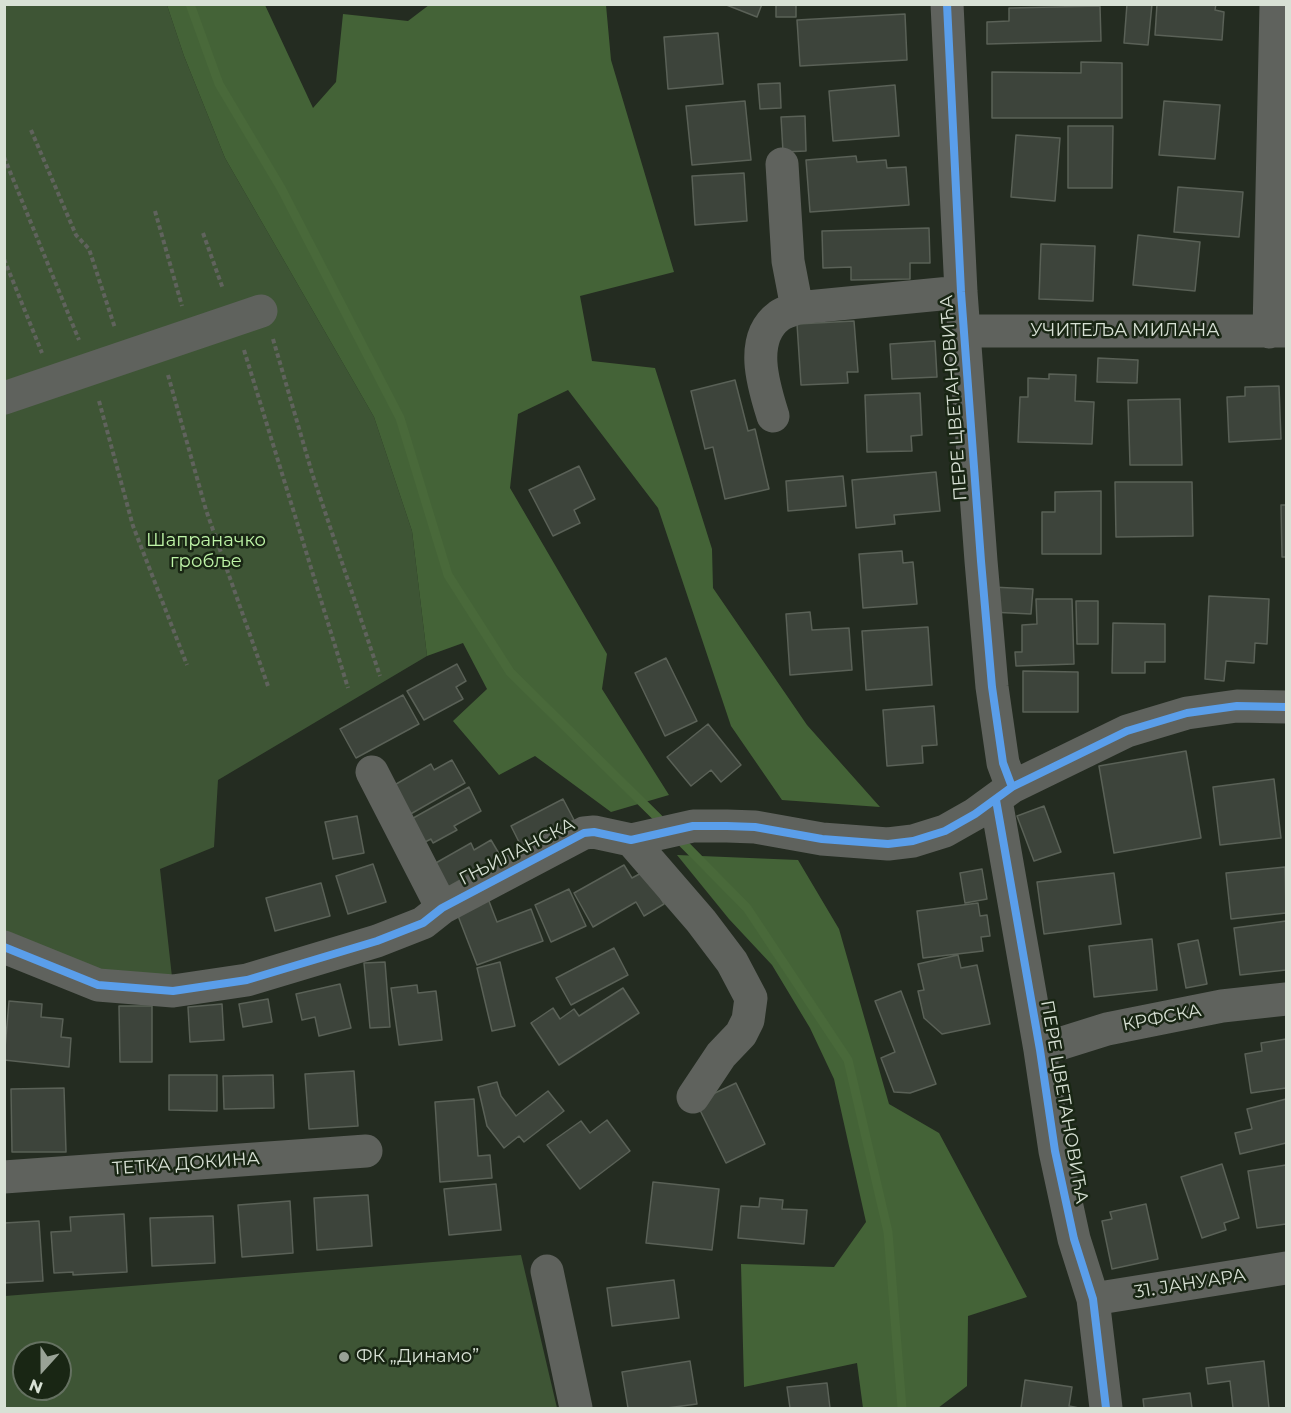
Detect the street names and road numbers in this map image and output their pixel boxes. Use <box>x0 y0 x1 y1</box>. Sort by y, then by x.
street label: ПЕРЕ ЦВЕТАНОВИЋА <box>936 294 972 502</box>
street label: УЧИТЕЉА МИЛАНА <box>1030 320 1220 342</box>
street label: ГЊИЛАНСКА <box>456 814 578 890</box>
street label: ПЕРЕ ЦВЕТАНОВИЋА <box>1035 999 1093 1205</box>
street label: КРФСКА <box>1121 1000 1203 1036</box>
street label: ТЕТКА ДОКИНА <box>111 1148 261 1180</box>
street label: 31. ЈАНУАРА <box>1133 1265 1247 1303</box>

